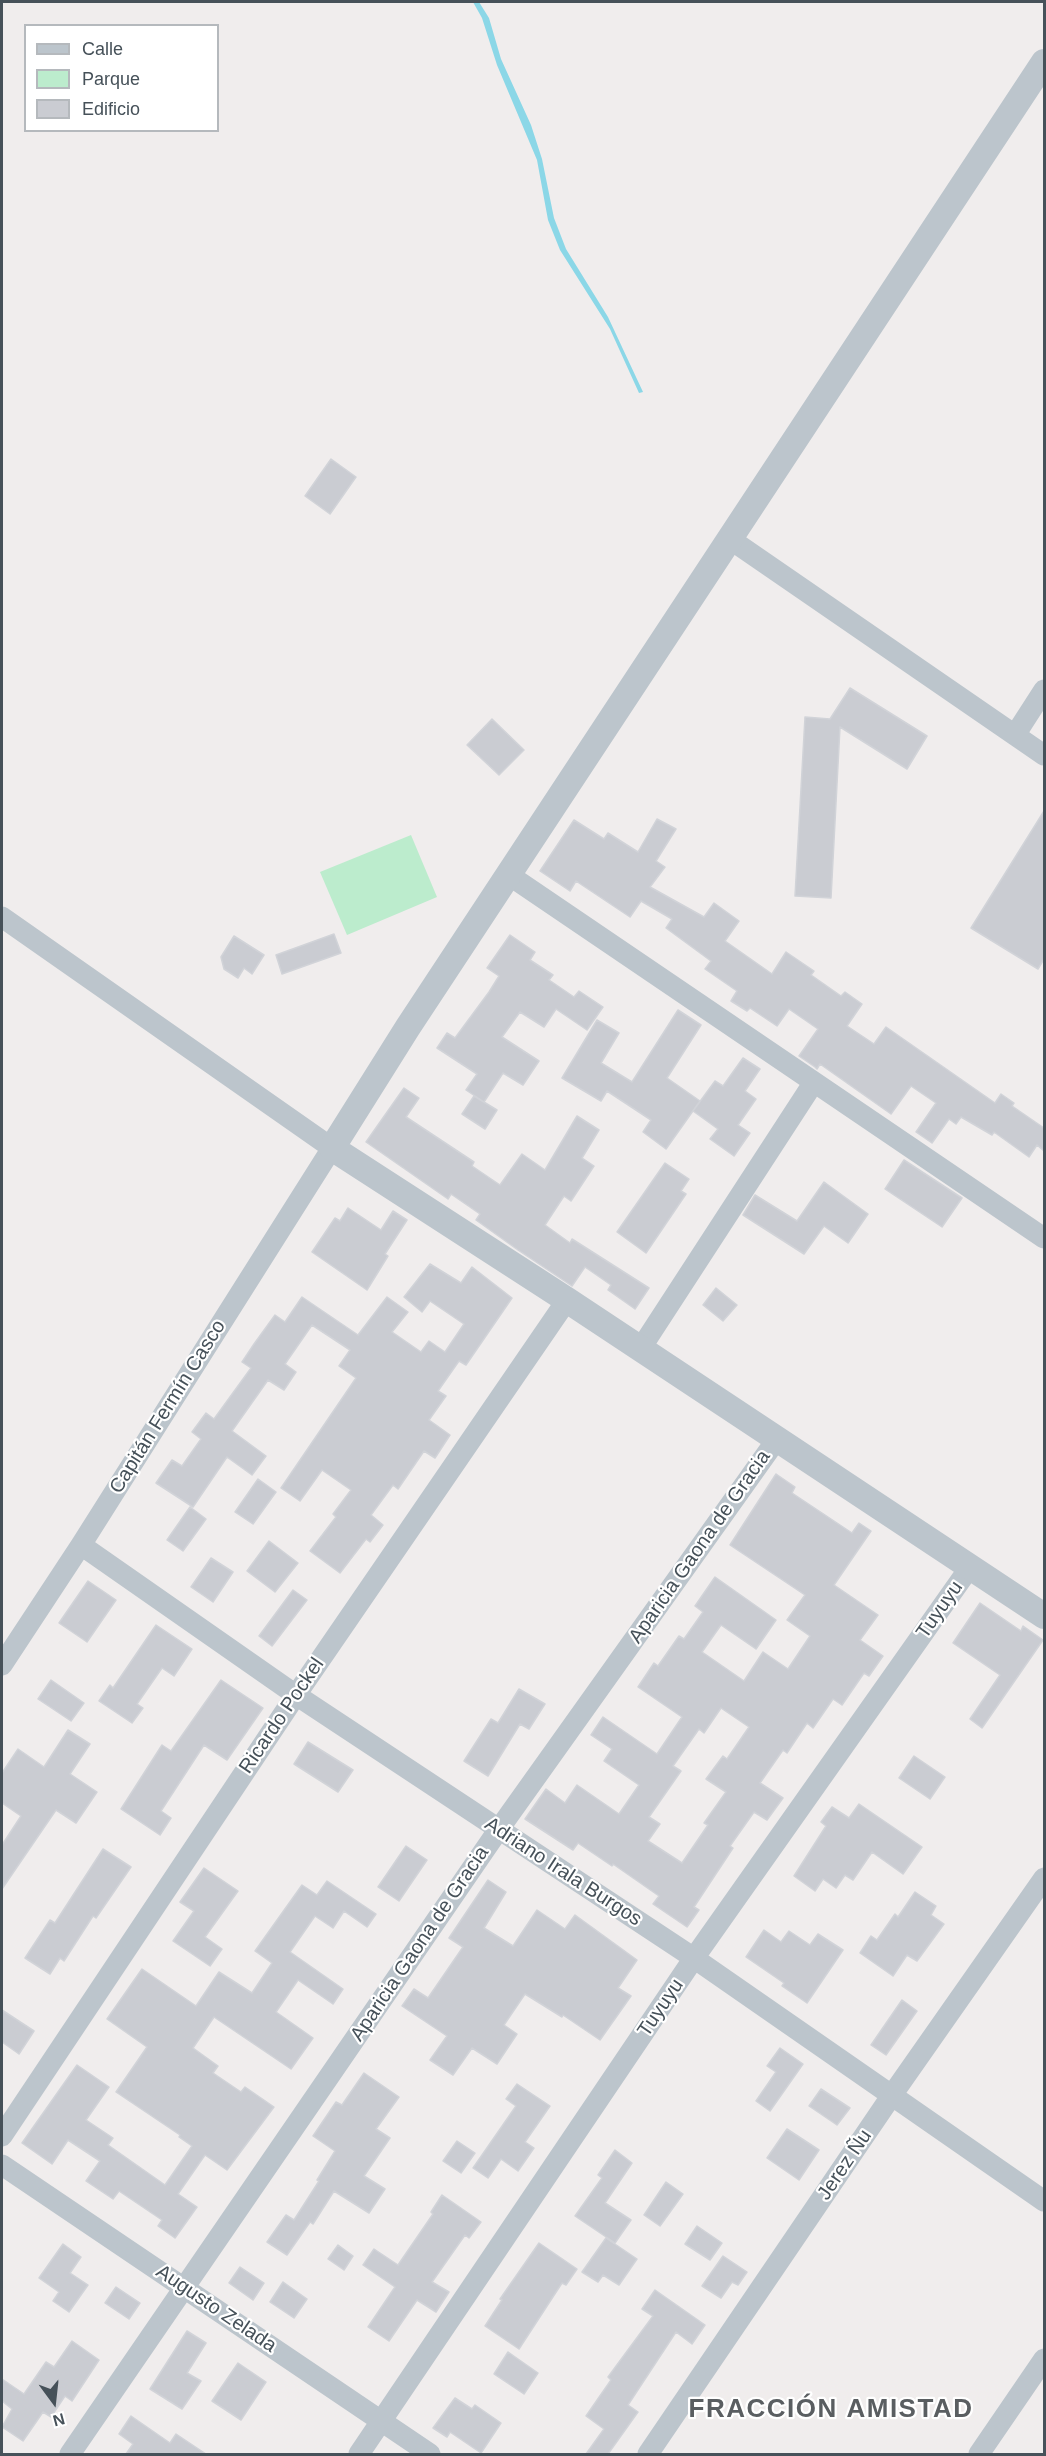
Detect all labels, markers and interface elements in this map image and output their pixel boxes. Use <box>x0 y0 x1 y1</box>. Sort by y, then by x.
legend <box>24 24 219 132</box>
text: Calle <box>82 39 123 59</box>
text: Parque <box>82 69 140 89</box>
text: Edificio <box>82 99 140 119</box>
street label: Capitán Fermín Casco <box>105 1316 231 1498</box>
street label: Aparicia Gaona de Gracia <box>624 1446 776 1648</box>
street label: Tuyuyu <box>912 1577 968 1643</box>
street label: Ricardo Pockel <box>234 1654 330 1778</box>
street label: Adriano Irala Burgos <box>480 1812 646 1932</box>
street label: Aparicia Gaona de Gracia <box>346 1842 494 2046</box>
street label: Tuyuyu <box>633 1974 689 2042</box>
street label: Jerez Ñu <box>813 2125 877 2205</box>
street label: Augusto Zelada <box>151 2260 281 2358</box>
north arrow <box>24 2372 84 2432</box>
district label: FRACCIÓN AMISTAD <box>689 2394 973 2426</box>
text: N <box>51 2410 67 2430</box>

